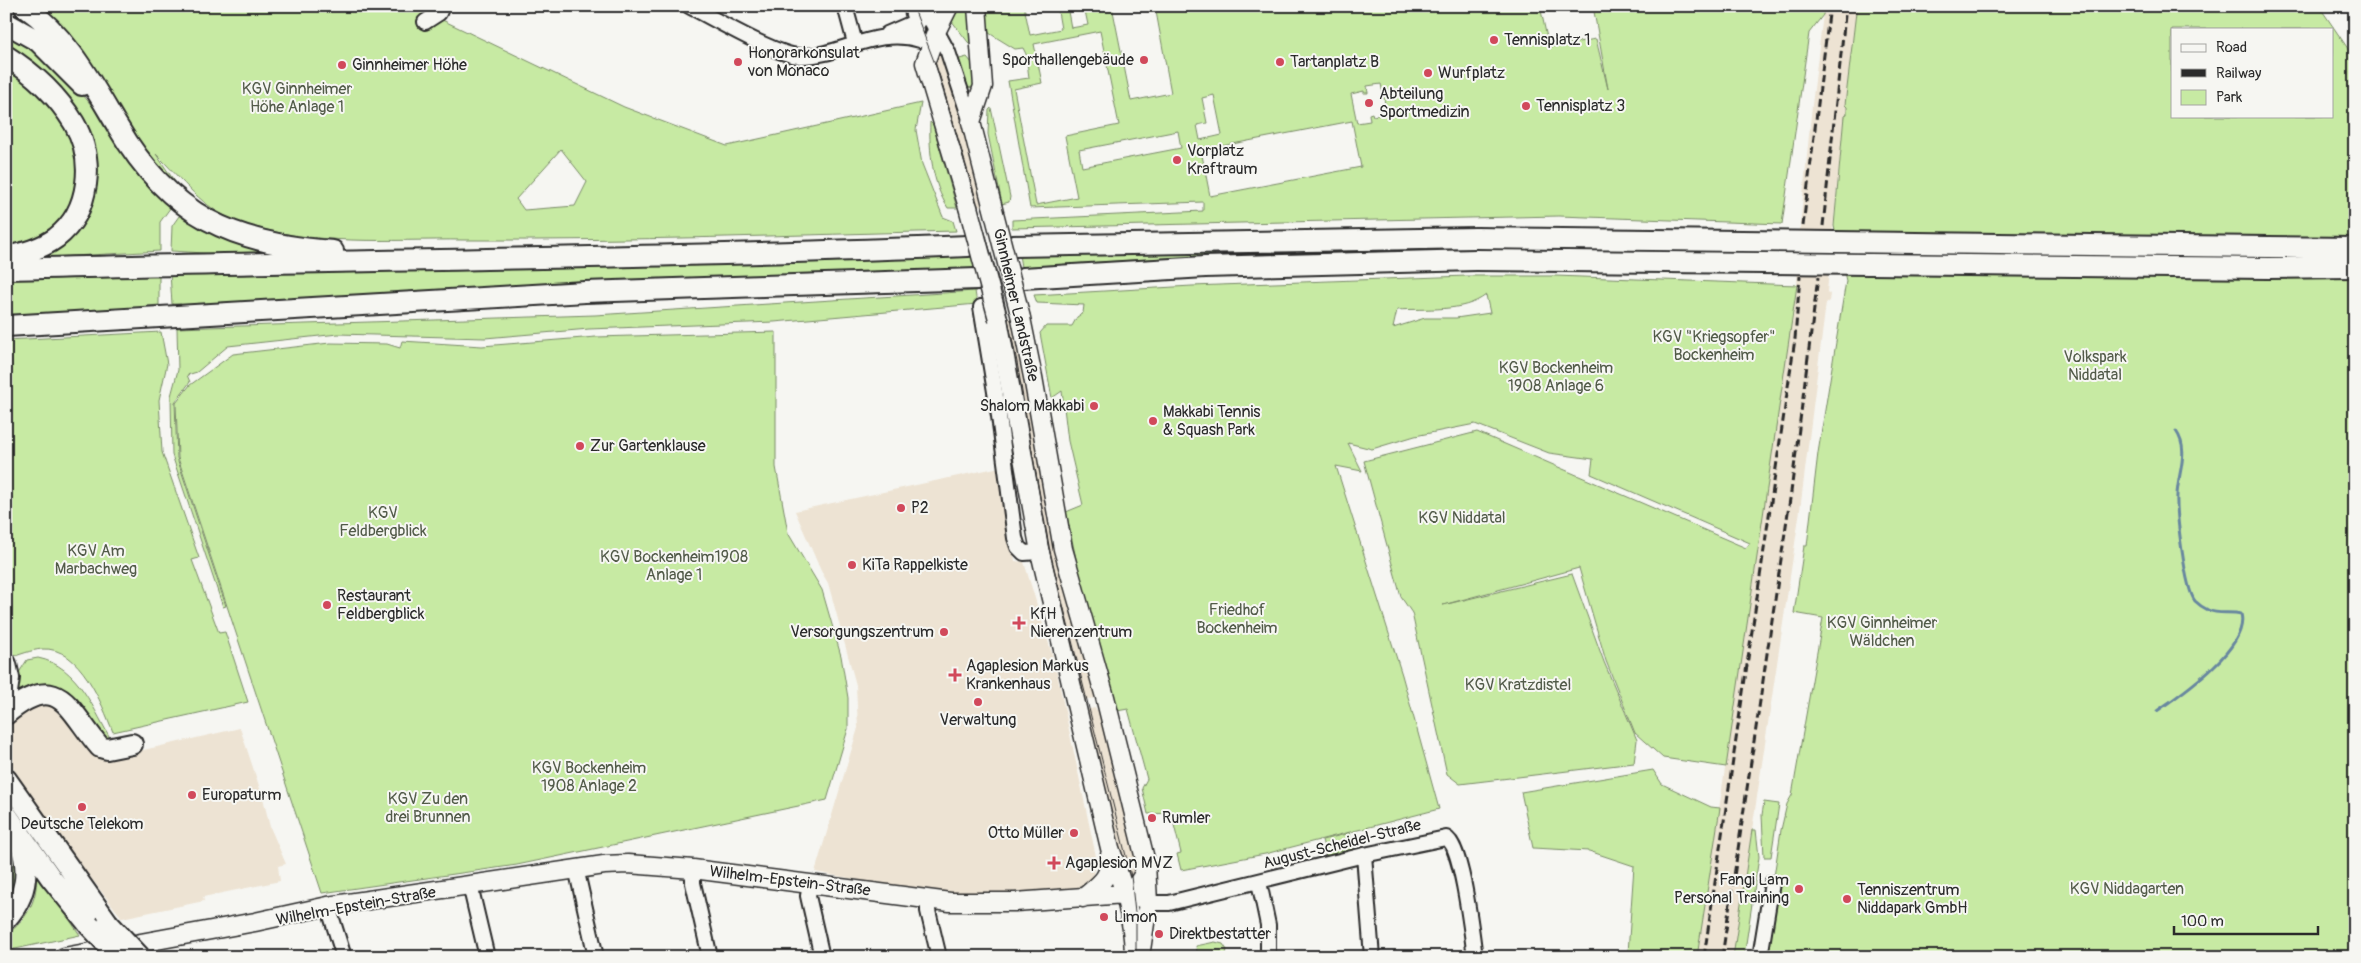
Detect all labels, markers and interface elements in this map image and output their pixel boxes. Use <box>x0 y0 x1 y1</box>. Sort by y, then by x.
legend <box>2171 28 2334 118</box>
place label: Tennisplatz 1 <box>1504 30 1590 50</box>
marker: Tennisplatz 1 <box>1488 34 1500 46</box>
text: Road <box>2216 38 2247 57</box>
place label: Honorarkonsulat von Monaco <box>747 43 860 81</box>
place label: Sporthallengebäude <box>1002 50 1134 70</box>
place label: Tartanplatz B <box>1290 52 1379 72</box>
marker: Sporthallengebäude <box>1138 54 1150 66</box>
place label: Ginnheimer Höhe <box>352 55 467 75</box>
marker: Honorarkonsulat von Monaco <box>732 56 744 68</box>
marker: Tartanplatz B <box>1274 56 1286 68</box>
marker: Ginnheimer Höhe <box>336 59 348 71</box>
place label: Wurfplatz <box>1438 63 1505 83</box>
text: Railway <box>2216 64 2262 83</box>
marker: Wurfplatz <box>1422 67 1434 79</box>
park label: KGV Ginnheimer Höhe Anlage 1 <box>242 79 352 117</box>
place label: Abteilung Sportmedizin <box>1379 84 1470 122</box>
text: Park <box>2216 88 2243 107</box>
place label: Tennisplatz 3 <box>1536 96 1625 116</box>
marker: Abteilung Sportmedizin <box>1363 97 1375 109</box>
marker: Tennisplatz 3 <box>1520 100 1532 112</box>
place label: Vorplatz Kraftraum <box>1187 141 1257 179</box>
marker: Vorplatz Kraftraum <box>1171 154 1183 166</box>
street label: Ginnheimer Landstraße <box>989 226 1043 384</box>
park label: KGV "Kriegsopfer" Bockenheim <box>1652 327 1776 365</box>
park label: Volkspark Niddatal <box>2063 347 2127 385</box>
park label: KGV Bockenheim 1908 Anlage 6 <box>1499 358 1613 396</box>
place label: Shalom Makkabi <box>980 396 1084 416</box>
marker: Shalom Makkabi <box>1088 400 1100 412</box>
place label: Makkabi Tennis & Squash Park <box>1163 402 1261 440</box>
marker: Makkabi Tennis & Squash Park <box>1147 415 1159 427</box>
place label: Zur Gartenklause <box>590 436 706 456</box>
marker: Zur Gartenklause <box>574 440 586 452</box>
place label: P2 <box>911 498 929 518</box>
marker: P2 <box>895 502 907 514</box>
park label: KGV Feldbergblick <box>339 503 427 541</box>
park label: KGV Niddatal <box>1418 508 1506 528</box>
park label: KGV Am Marbachweg <box>55 541 137 579</box>
park label: KGV Bockenheim1908 Anlage 1 <box>600 547 748 585</box>
place label: KiTa Rappelkiste <box>862 555 968 575</box>
marker: KiTa Rappelkiste <box>846 559 858 571</box>
place label: Restaurant Feldbergblick <box>337 586 425 624</box>
marker: Restaurant Feldbergblick <box>321 599 333 611</box>
park label: Friedhof Bockenheim <box>1196 600 1278 638</box>
place label: KfH Nierenzentrum <box>1030 604 1132 642</box>
park label: KGV Ginnheimer Wäldchen <box>1827 613 1937 651</box>
marker: KfH Nierenzentrum <box>1012 616 1026 630</box>
place label: Versorgungszentrum <box>790 622 934 642</box>
marker: Versorgungszentrum <box>938 626 950 638</box>
place label: Agaplesion Markus Krankenhaus <box>966 656 1089 694</box>
marker: Agaplesion Markus Krankenhaus <box>948 668 962 682</box>
park label: KGV Kratzdistel <box>1465 675 1571 695</box>
marker: Verwaltung <box>972 696 984 708</box>
place label: Verwaltung <box>940 710 1016 730</box>
park label: KGV Bockenheim 1908 Anlage 2 <box>532 758 646 796</box>
place label: Europaturm <box>202 785 281 805</box>
marker: Europaturm <box>186 789 198 801</box>
park label: KGV Zu den drei Brunnen <box>386 789 471 827</box>
marker: Deutsche Telekom <box>76 801 88 813</box>
place label: Rumler <box>1162 808 1211 828</box>
marker: Rumler <box>1146 812 1158 824</box>
place label: Deutsche Telekom <box>20 814 144 834</box>
street label: August-Scheidel-Straße <box>1261 815 1423 873</box>
place label: Otto Müller <box>988 823 1064 843</box>
marker: Otto Müller <box>1068 827 1080 839</box>
place label: Agaplesion MVZ <box>1065 853 1173 873</box>
marker: Agaplesion MVZ <box>1047 856 1061 870</box>
street label: Wilhelm-Epstein-Straße <box>708 861 872 901</box>
place label: Fangi Lam Personal Training <box>1674 870 1789 908</box>
park label: KGV Niddagarten <box>2070 879 2184 899</box>
place label: Tenniszentrum Niddapark GmbH <box>1857 880 1967 918</box>
street label: Wilhelm-Epstein-Straße <box>274 882 438 930</box>
marker: Fangi Lam Personal Training <box>1793 883 1805 895</box>
marker: Tenniszentrum Niddapark GmbH <box>1841 893 1853 905</box>
scale bar <box>2174 903 2317 935</box>
place label: Limon <box>1114 907 1157 927</box>
marker: Limon <box>1098 911 1110 923</box>
text: 100 m <box>2181 912 2224 931</box>
place label: Direktbestatter <box>1169 924 1271 944</box>
marker: Direktbestatter <box>1153 928 1165 940</box>

